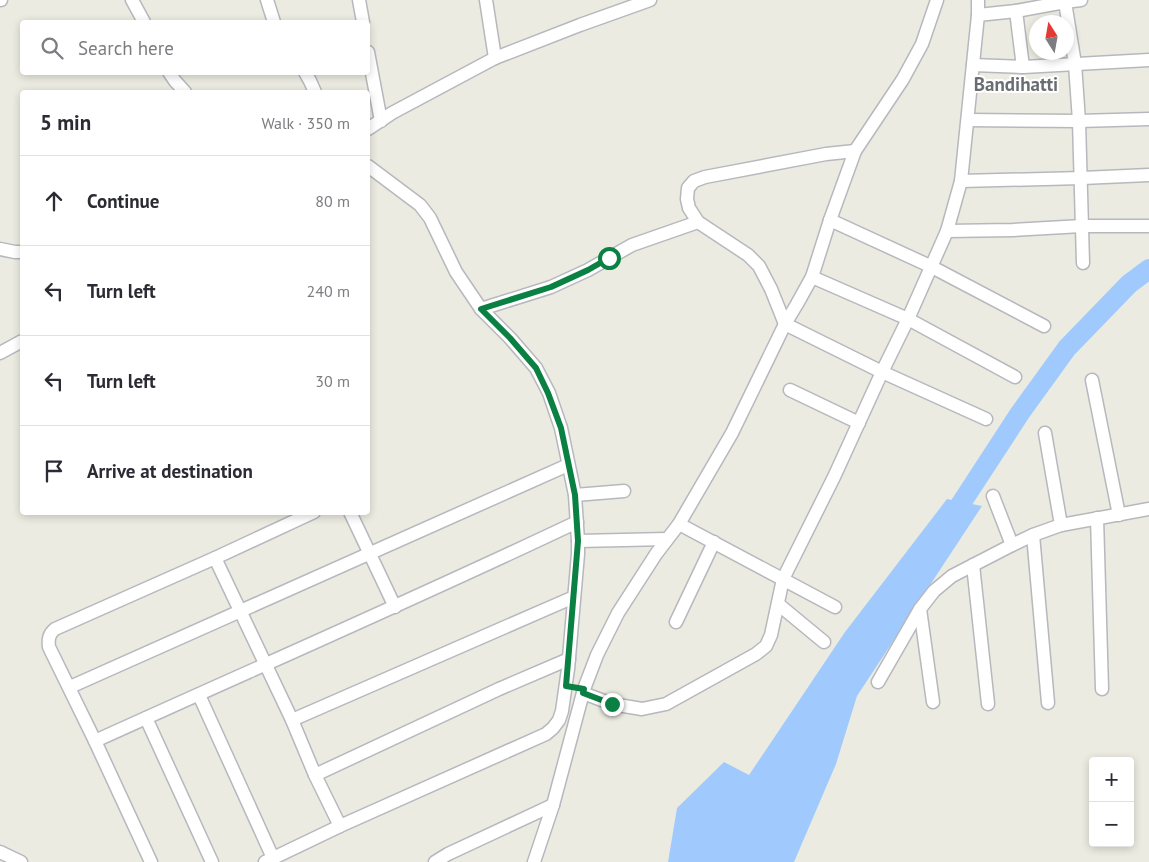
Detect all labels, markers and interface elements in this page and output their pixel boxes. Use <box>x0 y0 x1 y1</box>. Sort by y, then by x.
north arrow <box>1029 15 1074 60</box>
search box <box>20 20 370 75</box>
icon: search <box>38 34 66 62</box>
text: Search here <box>78 36 174 60</box>
district label: Bandihatti <box>974 72 1058 96</box>
text: 5 min <box>40 109 91 136</box>
text: Walk · 350 m <box>261 113 350 133</box>
icon: ahead <box>40 187 68 215</box>
text: Continue <box>87 189 159 213</box>
text: 80 m <box>315 191 350 211</box>
route start <box>598 247 621 270</box>
icon: left <box>40 277 68 305</box>
text: Turn left <box>87 279 156 303</box>
text: 240 m <box>307 281 350 301</box>
icon: left <box>40 367 68 395</box>
text: Turn left <box>87 369 156 393</box>
text: 30 m <box>315 371 350 391</box>
icon: arrive <box>40 457 68 485</box>
text: Arrive at destination <box>87 459 253 483</box>
route end <box>601 693 624 716</box>
map controls <box>1089 757 1134 847</box>
button: + <box>1089 757 1134 802</box>
button: − <box>1089 802 1134 847</box>

